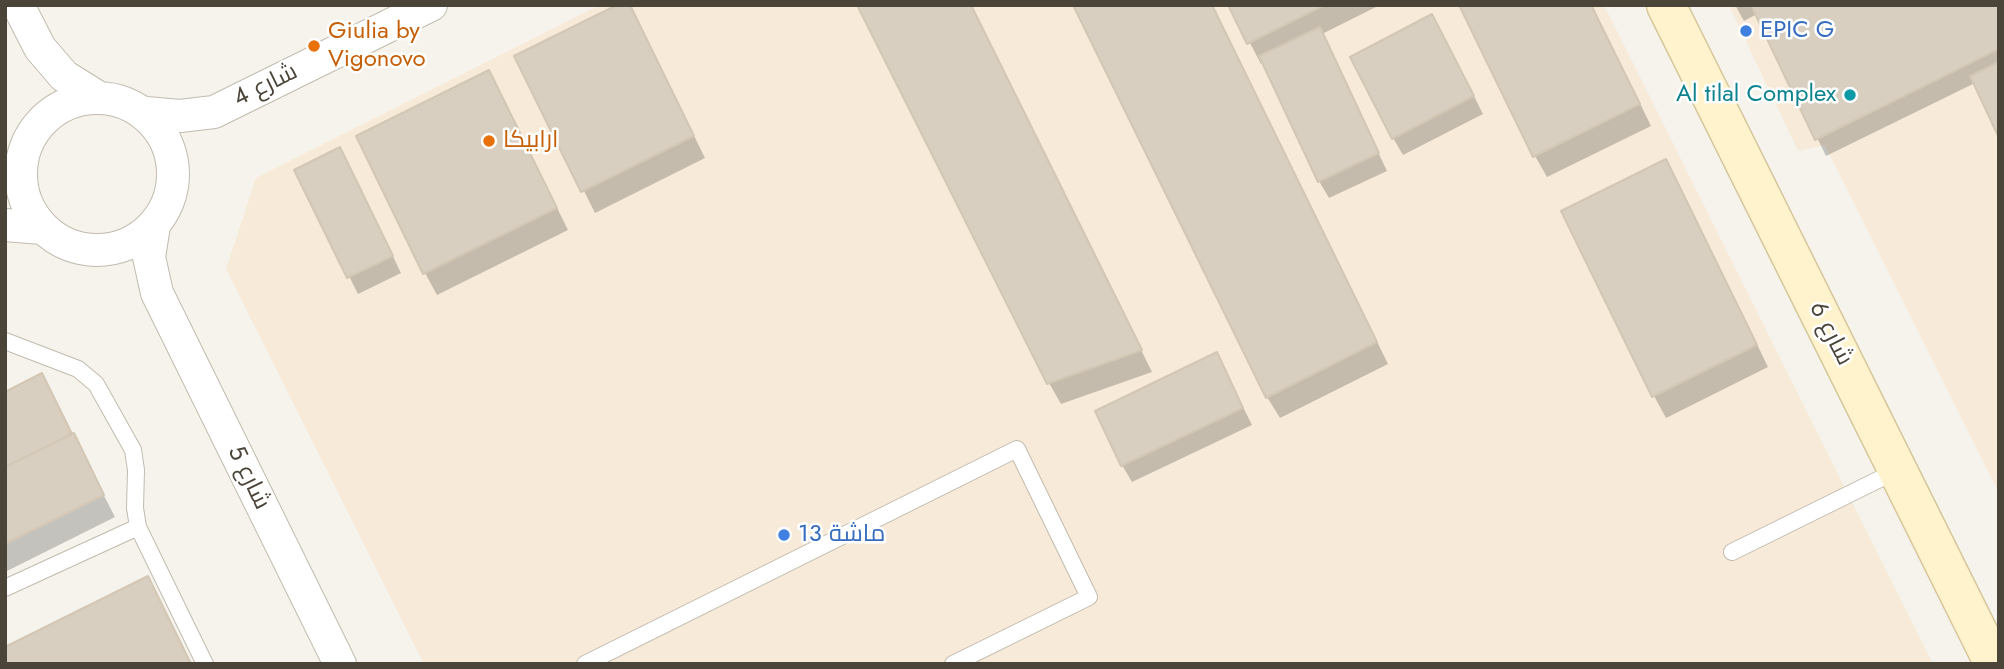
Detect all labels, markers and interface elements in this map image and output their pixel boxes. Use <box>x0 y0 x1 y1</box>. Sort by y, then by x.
place label: EPIC G <box>1760 17 1834 45</box>
place label: Giulia by Vigonovo <box>328 18 426 74</box>
marker: EPIC G <box>1738 23 1754 39</box>
marker: Giulia by Vigonovo <box>306 38 322 54</box>
street label: شارع 4 <box>229 58 303 114</box>
place label: Al tilal Complex <box>1676 81 1836 109</box>
marker: Al tilal Complex <box>1842 87 1858 103</box>
place label: ارابيكا <box>503 127 559 155</box>
marker: ارابيكا <box>481 133 497 149</box>
street label: شارع 6 <box>1802 297 1858 371</box>
street label: شارع 5 <box>220 441 276 515</box>
place label: ماشة 13 <box>798 521 885 549</box>
marker: ماشة 13 <box>776 527 792 543</box>

